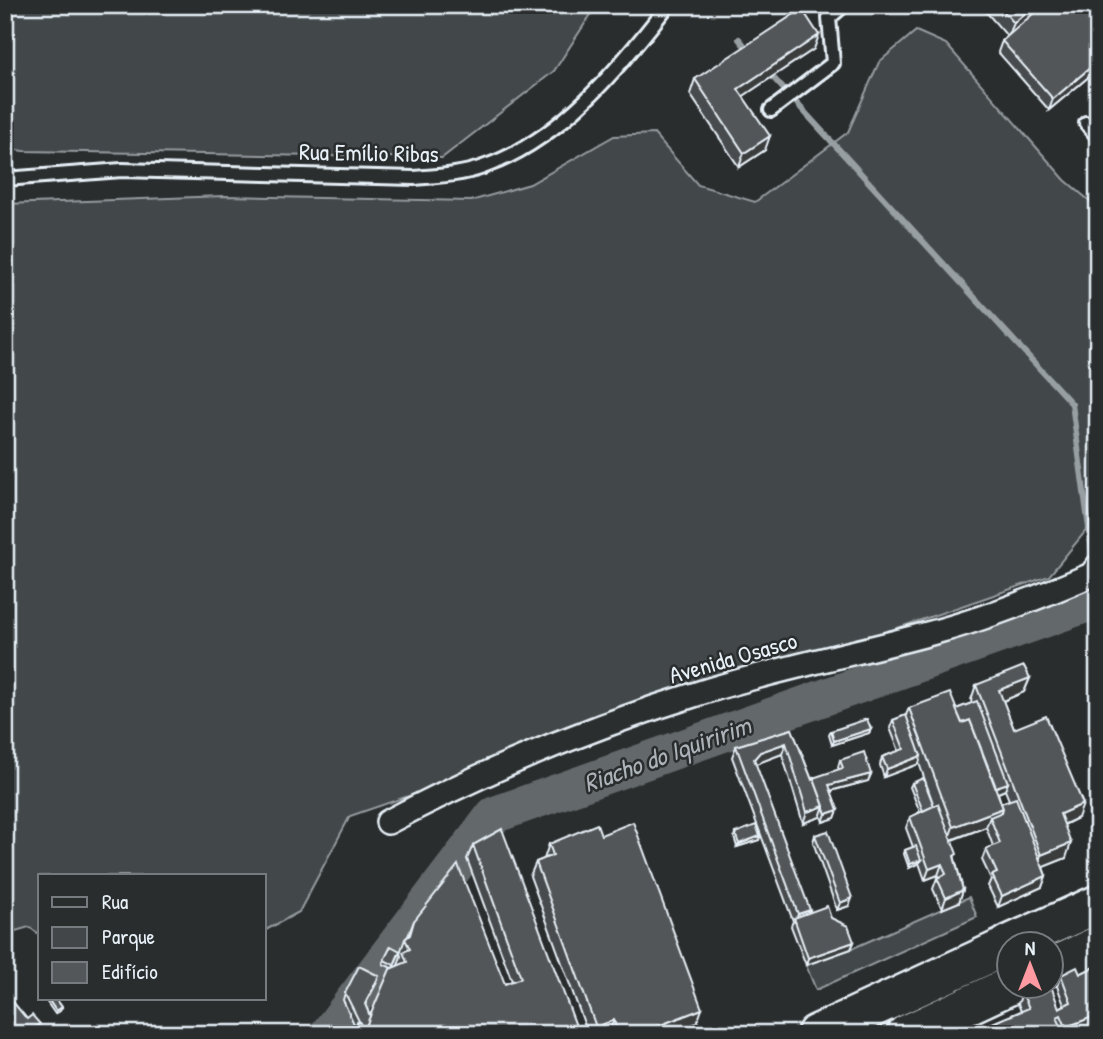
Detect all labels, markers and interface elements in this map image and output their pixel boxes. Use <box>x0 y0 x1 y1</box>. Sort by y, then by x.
street label: Rua Emílio Ribas <box>299 135 439 169</box>
street label: Avenida Osasco <box>665 623 801 691</box>
water label: Riacho do Iquiririm <box>578 707 757 801</box>
legend <box>38 874 266 1000</box>
text: Rua <box>102 887 128 916</box>
text: Parque <box>102 922 155 951</box>
north arrow <box>995 930 1064 1000</box>
text: N <box>1025 935 1035 961</box>
text: Edifício <box>102 957 158 986</box>

